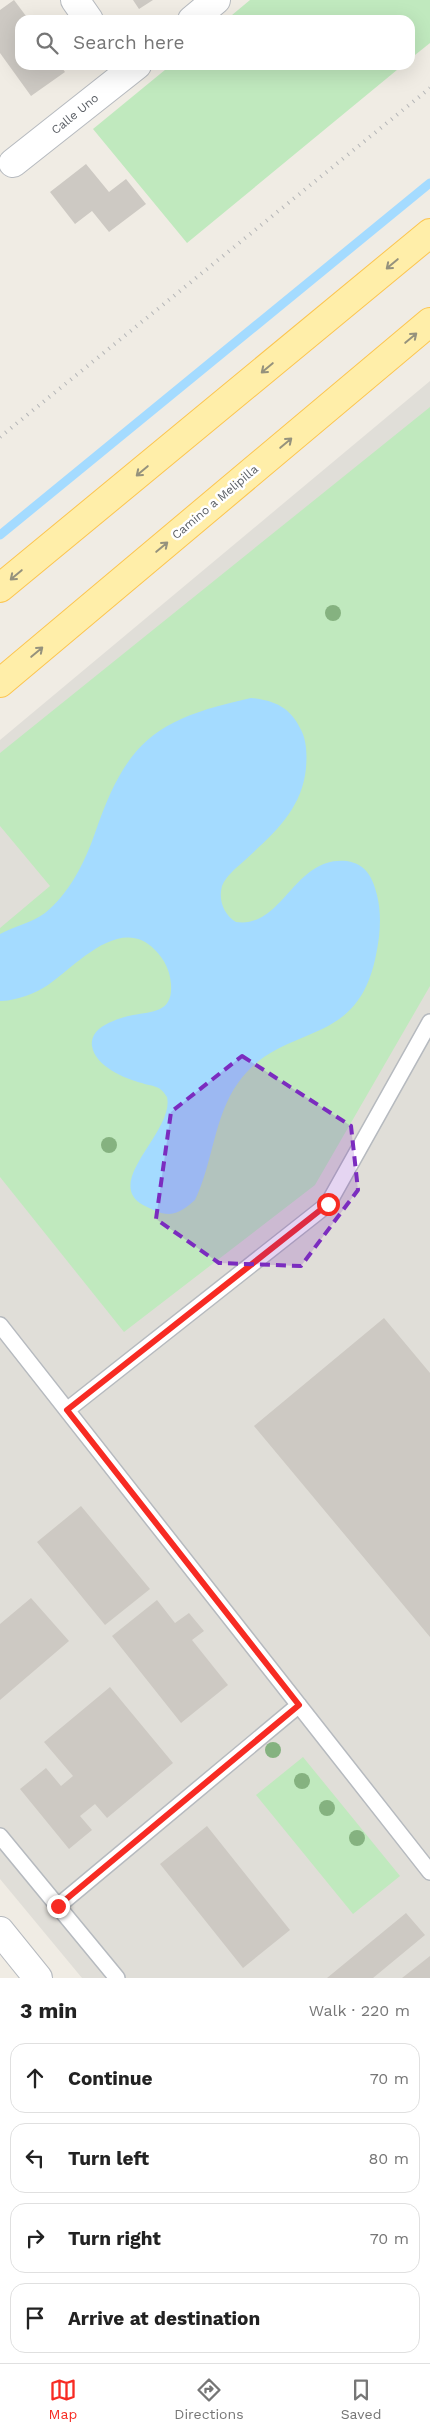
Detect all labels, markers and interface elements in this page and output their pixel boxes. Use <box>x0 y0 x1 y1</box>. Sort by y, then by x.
search box <box>15 15 415 70</box>
icon: search <box>33 29 61 57</box>
text: Search here <box>73 31 184 54</box>
street label: Calle Uno <box>49 91 101 137</box>
one-way arrow <box>386 259 399 270</box>
one-way arrow <box>404 333 417 344</box>
one-way arrow <box>261 362 274 373</box>
one-way arrow <box>280 437 293 448</box>
street label: Camino a Melipilla <box>169 462 261 542</box>
one-way arrow <box>136 466 149 477</box>
one-way arrow <box>155 542 168 553</box>
one-way arrow <box>10 569 23 580</box>
one-way arrow <box>31 646 44 657</box>
route start <box>317 1193 340 1216</box>
route end <box>47 1895 70 1918</box>
text: 3 min <box>20 1998 77 2023</box>
text: Walk · 220 m <box>309 2001 410 2020</box>
icon: ahead <box>21 2064 49 2092</box>
text: Continue <box>68 2067 152 2090</box>
text: 70 m <box>370 2069 409 2088</box>
icon: left <box>21 2144 49 2172</box>
text: Turn left <box>68 2147 149 2170</box>
text: 80 m <box>368 2149 409 2168</box>
icon: right <box>21 2224 49 2252</box>
text: Turn right <box>68 2227 161 2250</box>
text: 70 m <box>370 2229 409 2248</box>
icon: arrive <box>21 2304 49 2332</box>
text: Arrive at destination <box>68 2307 260 2330</box>
tab: Map <box>49 2376 77 2422</box>
tab: Directions <box>174 2376 244 2422</box>
tab: Saved <box>341 2376 381 2422</box>

